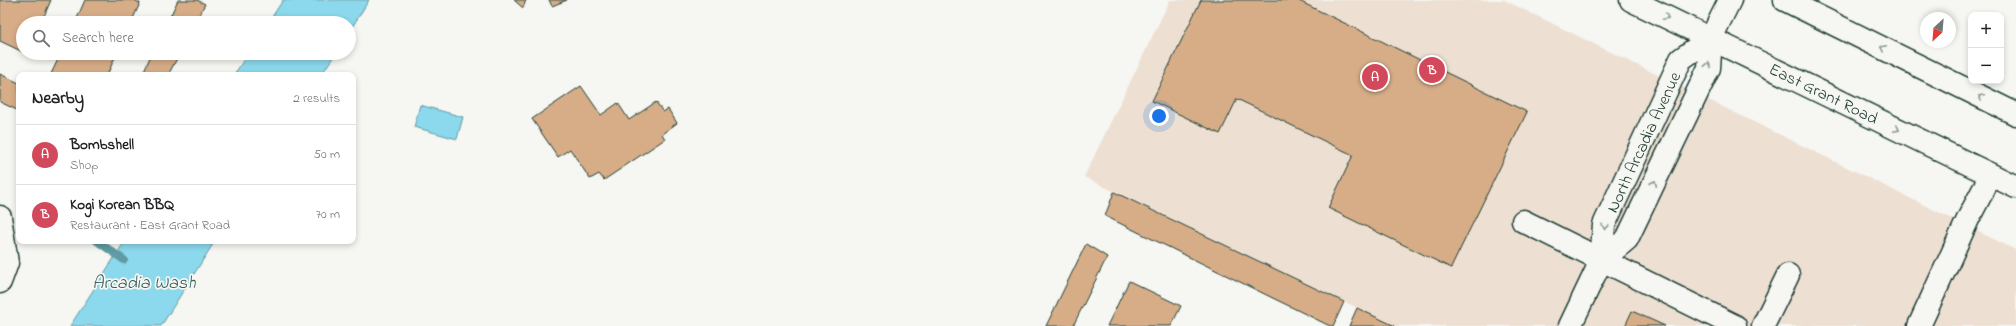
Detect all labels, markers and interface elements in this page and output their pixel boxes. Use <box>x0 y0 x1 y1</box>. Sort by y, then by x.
one-way arrow <box>1662 12 1669 20</box>
north arrow <box>1920 12 1956 48</box>
map controls <box>1968 12 2004 84</box>
button: + <box>1968 12 2004 48</box>
search box <box>16 16 356 60</box>
icon: search <box>30 27 52 49</box>
text: Search here <box>62 27 134 49</box>
one-way arrow <box>1880 45 1887 53</box>
button: − <box>1968 48 2004 84</box>
pin: B <box>1419 55 1445 85</box>
street label: East Grant Road <box>1765 57 1882 132</box>
pin: A <box>1362 62 1388 92</box>
one-way arrow <box>1704 62 1712 68</box>
street label: North Arcadia Avenue <box>1601 68 1688 217</box>
text: Nearby <box>32 86 84 111</box>
text: 2 results <box>293 89 340 108</box>
one-way arrow <box>1978 94 1985 102</box>
your location <box>1149 106 1169 126</box>
one-way arrow <box>1893 124 1900 132</box>
text: Bombshell <box>70 134 134 156</box>
text: A <box>41 145 49 164</box>
text: 50 m <box>314 145 340 164</box>
text: Shop <box>70 156 98 175</box>
one-way arrow <box>1649 180 1657 187</box>
text: Kogi Korean BBQ <box>70 194 174 216</box>
text: B <box>41 205 49 224</box>
text: 70 m <box>316 205 340 224</box>
text: Restaurant · East Grant Road <box>70 216 230 235</box>
one-way arrow <box>1601 224 1609 230</box>
water label: Arcadia Wash <box>92 271 196 297</box>

